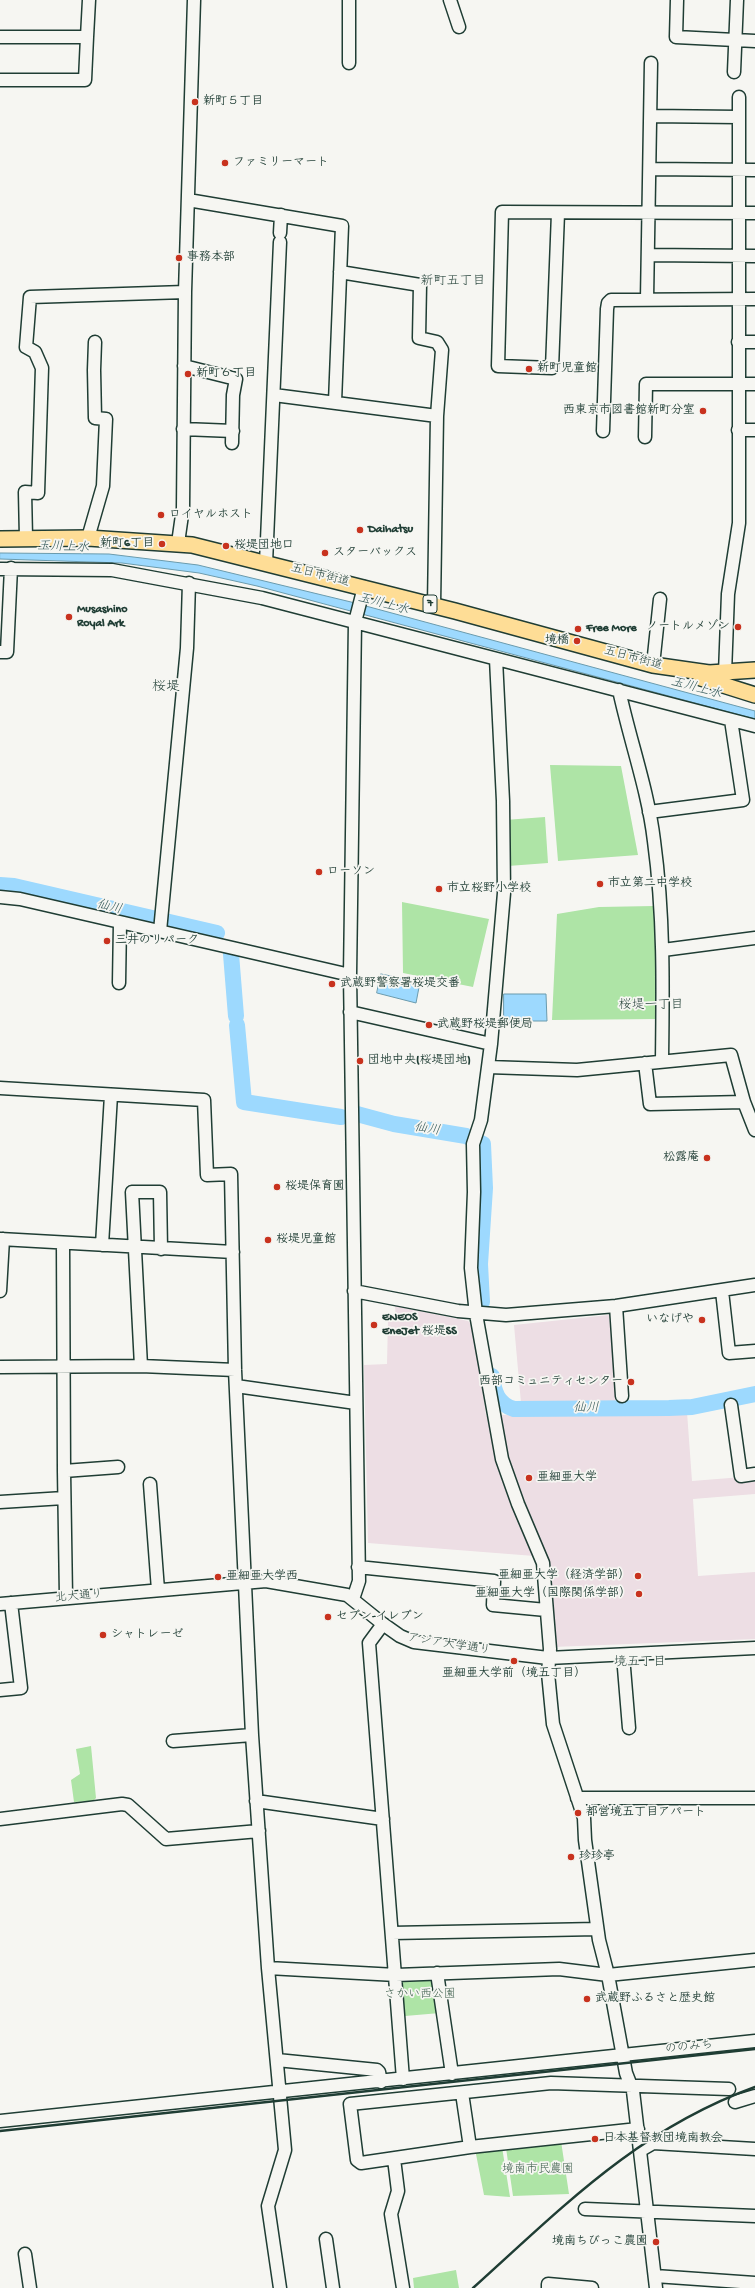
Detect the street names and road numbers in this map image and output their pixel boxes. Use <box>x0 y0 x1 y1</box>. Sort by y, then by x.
street label: 五日市街道 <box>289 562 351 590</box>
road number: 7 <box>423 595 437 613</box>
street label: 五日市街道 <box>602 644 664 674</box>
street label: 北大通り <box>54 1588 104 1606</box>
street label: アジア大学通り <box>406 1631 492 1659</box>
street label: ののみち <box>664 2038 714 2058</box>

